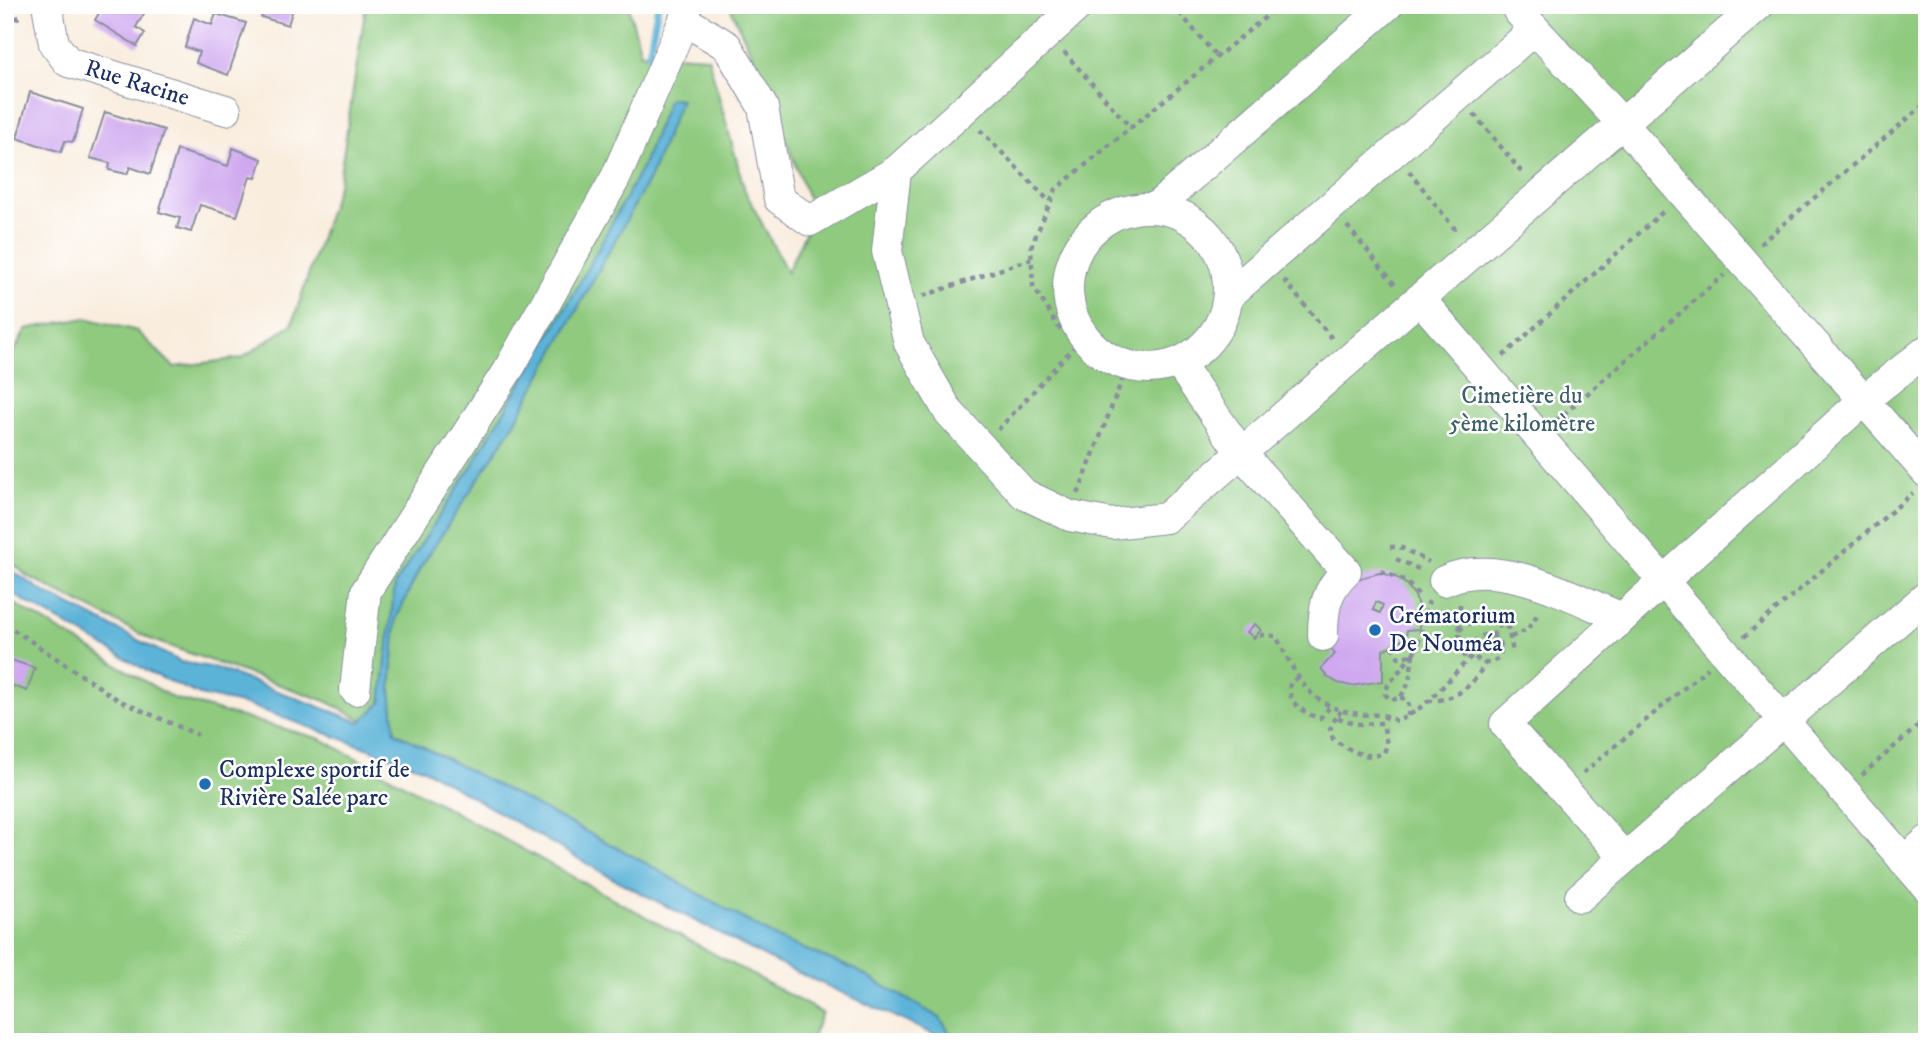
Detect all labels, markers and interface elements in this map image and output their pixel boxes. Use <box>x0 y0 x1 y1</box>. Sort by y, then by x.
street label: Rue Racine <box>81 53 193 113</box>
park label: Cimetière du 5ème kilomètre <box>1449 381 1595 439</box>
place label: Crématorium De Nouméa <box>1389 601 1516 659</box>
marker: Crématorium De Nouméa <box>1367 622 1383 638</box>
place label: Complexe sportif de Rivière Salée parc <box>219 755 410 813</box>
marker: Complexe sportif de Rivière Salée parc <box>197 776 213 792</box>

